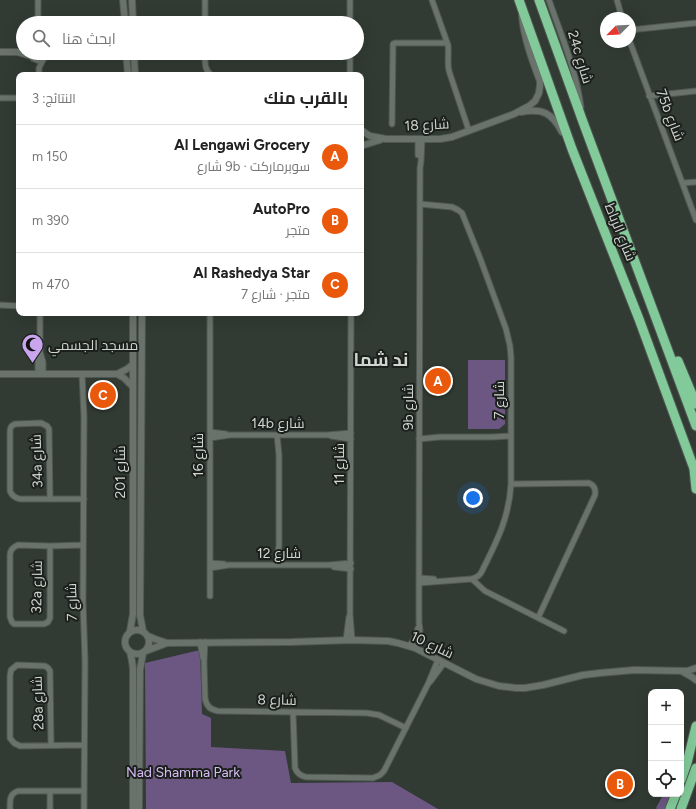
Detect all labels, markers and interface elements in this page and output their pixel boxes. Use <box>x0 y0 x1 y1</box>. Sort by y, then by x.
north arrow <box>600 12 636 48</box>
search box <box>16 16 364 60</box>
icon: search <box>30 27 52 49</box>
street label: 24c شارع <box>564 28 596 86</box>
text: ابحث هنا <box>62 30 116 48</box>
street label: 75b شارع <box>652 87 688 143</box>
text: بالقرب منك <box>264 88 348 108</box>
text: النتائج: 3 <box>32 91 76 106</box>
street label: شارع 18 <box>404 115 450 135</box>
text: Al Lengawi Grocery <box>174 136 310 154</box>
text: 150 m <box>32 149 67 164</box>
text: A <box>330 149 340 164</box>
text: سوبرماركت · 9b شارع <box>197 159 310 174</box>
text: AutoPro <box>253 200 310 218</box>
street label: شارع الرباط <box>601 201 639 263</box>
text: 390 m <box>32 213 69 228</box>
text: B <box>331 213 339 228</box>
text: متجر <box>286 223 310 238</box>
text: Al Rashedya Star <box>193 264 310 282</box>
text: 470 m <box>32 277 70 292</box>
text: C <box>330 277 340 292</box>
text: متجر · شارع 7 <box>241 287 310 302</box>
mosque icon: مسجد الجسمي <box>19 332 45 365</box>
place label: مسجد الجسمي <box>48 337 138 357</box>
district label: ند شما <box>354 349 408 371</box>
pin: A <box>425 366 451 396</box>
pin: C <box>90 380 116 410</box>
street label: شارع 7 <box>491 381 508 419</box>
street label: 9b شارع <box>400 384 417 430</box>
street label: 14b شارع <box>251 415 305 432</box>
street label: شارع 16 <box>190 433 207 477</box>
street label: 34a شارع <box>28 434 46 488</box>
street label: شارع 11 <box>331 443 348 485</box>
street label: شارع 201 <box>112 445 129 499</box>
your location <box>463 488 483 508</box>
street label: شارع 12 <box>257 545 301 562</box>
street label: 32a شارع <box>28 560 46 614</box>
street label: شارع 7 <box>63 583 81 621</box>
street label: شارع 10 <box>408 628 456 662</box>
street label: 28a شارع <box>29 676 47 730</box>
map controls <box>648 689 684 797</box>
button: + <box>648 689 684 725</box>
street label: شارع 8 <box>257 691 297 709</box>
button: − <box>648 725 684 761</box>
button: locate <box>648 761 684 797</box>
park label: Nad Shamma Park <box>126 764 240 781</box>
pin: B <box>607 769 633 799</box>

